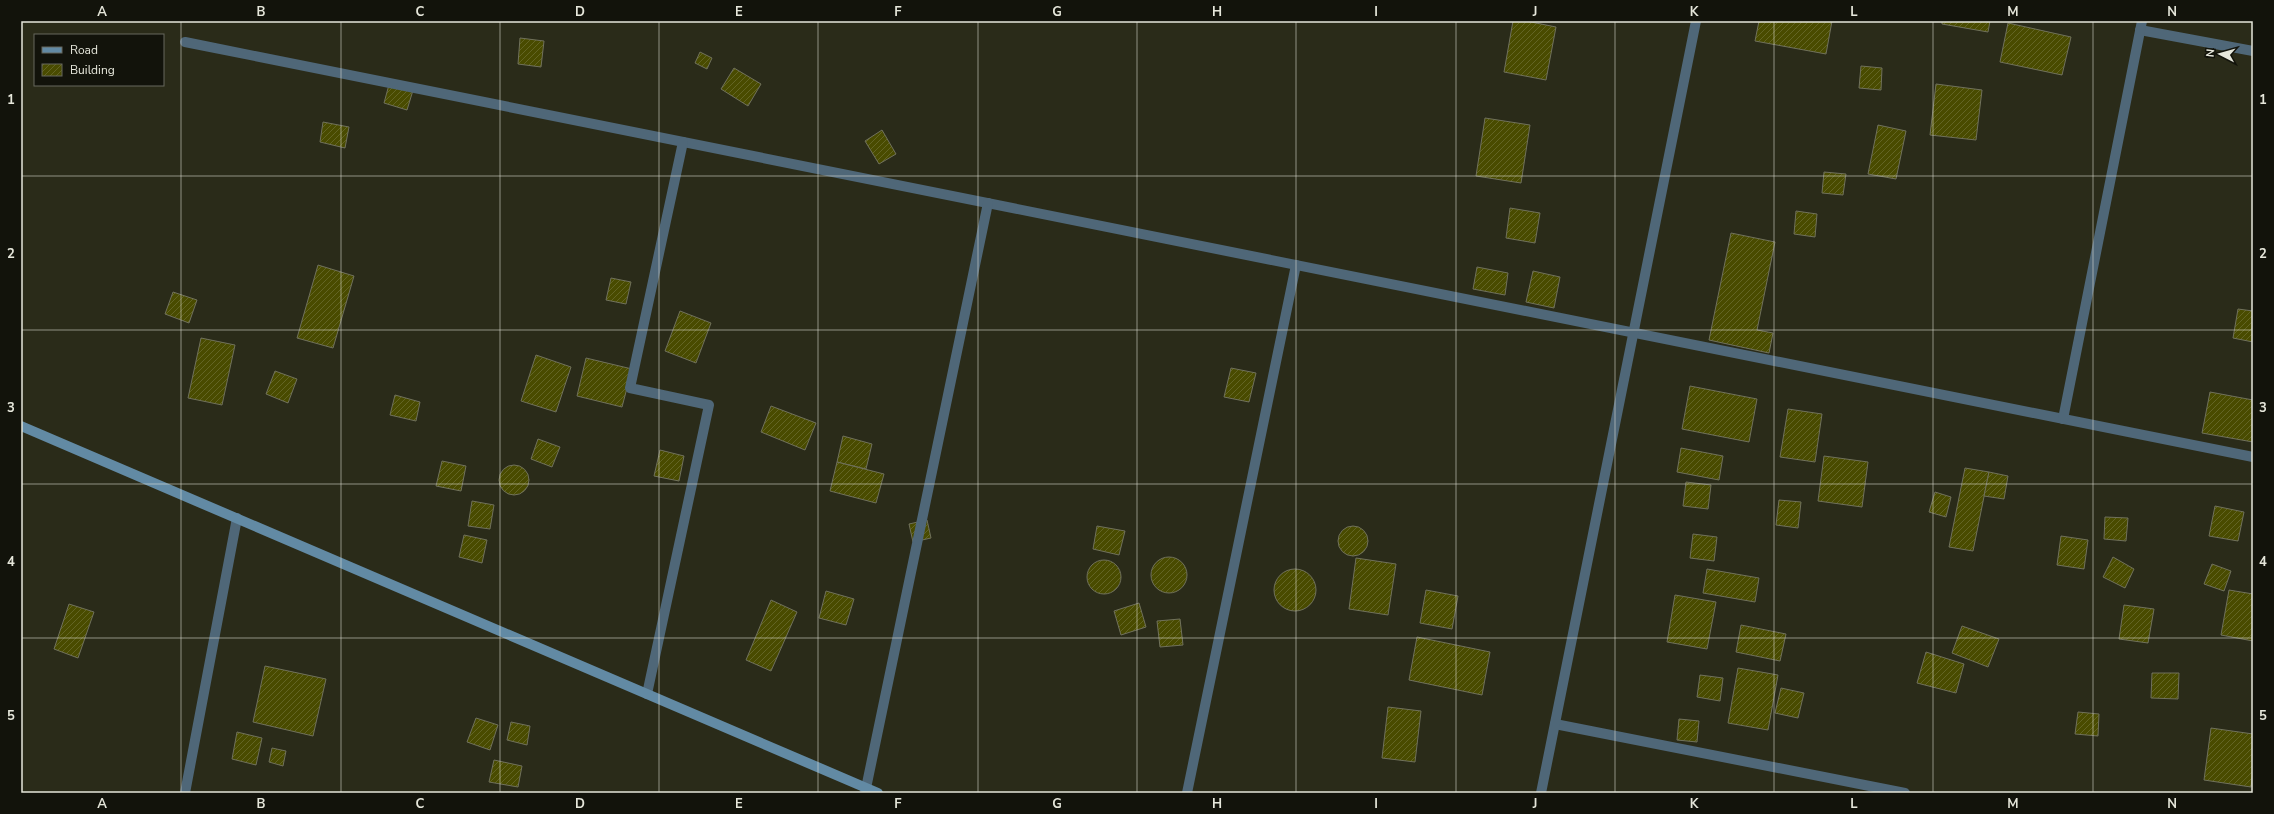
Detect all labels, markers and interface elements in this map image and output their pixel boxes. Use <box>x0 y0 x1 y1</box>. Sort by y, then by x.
text: A <box>97 3 107 21</box>
text: B <box>257 3 266 21</box>
text: C <box>416 3 425 21</box>
text: D <box>575 3 585 21</box>
text: E <box>735 3 743 21</box>
text: F <box>894 3 902 21</box>
text: G <box>1052 3 1062 21</box>
text: H <box>1212 3 1222 21</box>
text: I <box>1374 3 1378 21</box>
text: J <box>1532 3 1537 21</box>
text: K <box>1690 3 1699 21</box>
text: L <box>1850 3 1858 21</box>
text: M <box>2007 3 2019 21</box>
text: N <box>2167 3 2177 21</box>
legend <box>34 34 164 86</box>
north arrow <box>2200 34 2240 74</box>
text: Road <box>70 42 98 58</box>
text: N <box>2203 48 2218 58</box>
text: Building <box>70 62 115 78</box>
text: 1 <box>7 91 15 109</box>
text: 1 <box>2259 91 2267 109</box>
text: 2 <box>7 245 15 263</box>
text: 2 <box>2259 245 2267 263</box>
text: 3 <box>7 399 15 417</box>
text: 3 <box>2259 399 2267 417</box>
text: 4 <box>7 553 15 571</box>
text: 4 <box>2259 553 2267 571</box>
text: 5 <box>7 707 15 725</box>
text: 5 <box>2259 707 2267 725</box>
text: A <box>97 795 107 813</box>
text: B <box>257 795 266 813</box>
text: C <box>416 795 425 813</box>
text: D <box>575 795 585 813</box>
text: E <box>735 795 743 813</box>
text: F <box>894 795 902 813</box>
text: G <box>1052 795 1062 813</box>
text: H <box>1212 795 1222 813</box>
text: I <box>1374 795 1378 813</box>
text: J <box>1532 795 1537 813</box>
text: K <box>1690 795 1699 813</box>
text: L <box>1850 795 1858 813</box>
text: M <box>2007 795 2019 813</box>
text: N <box>2167 795 2177 813</box>

